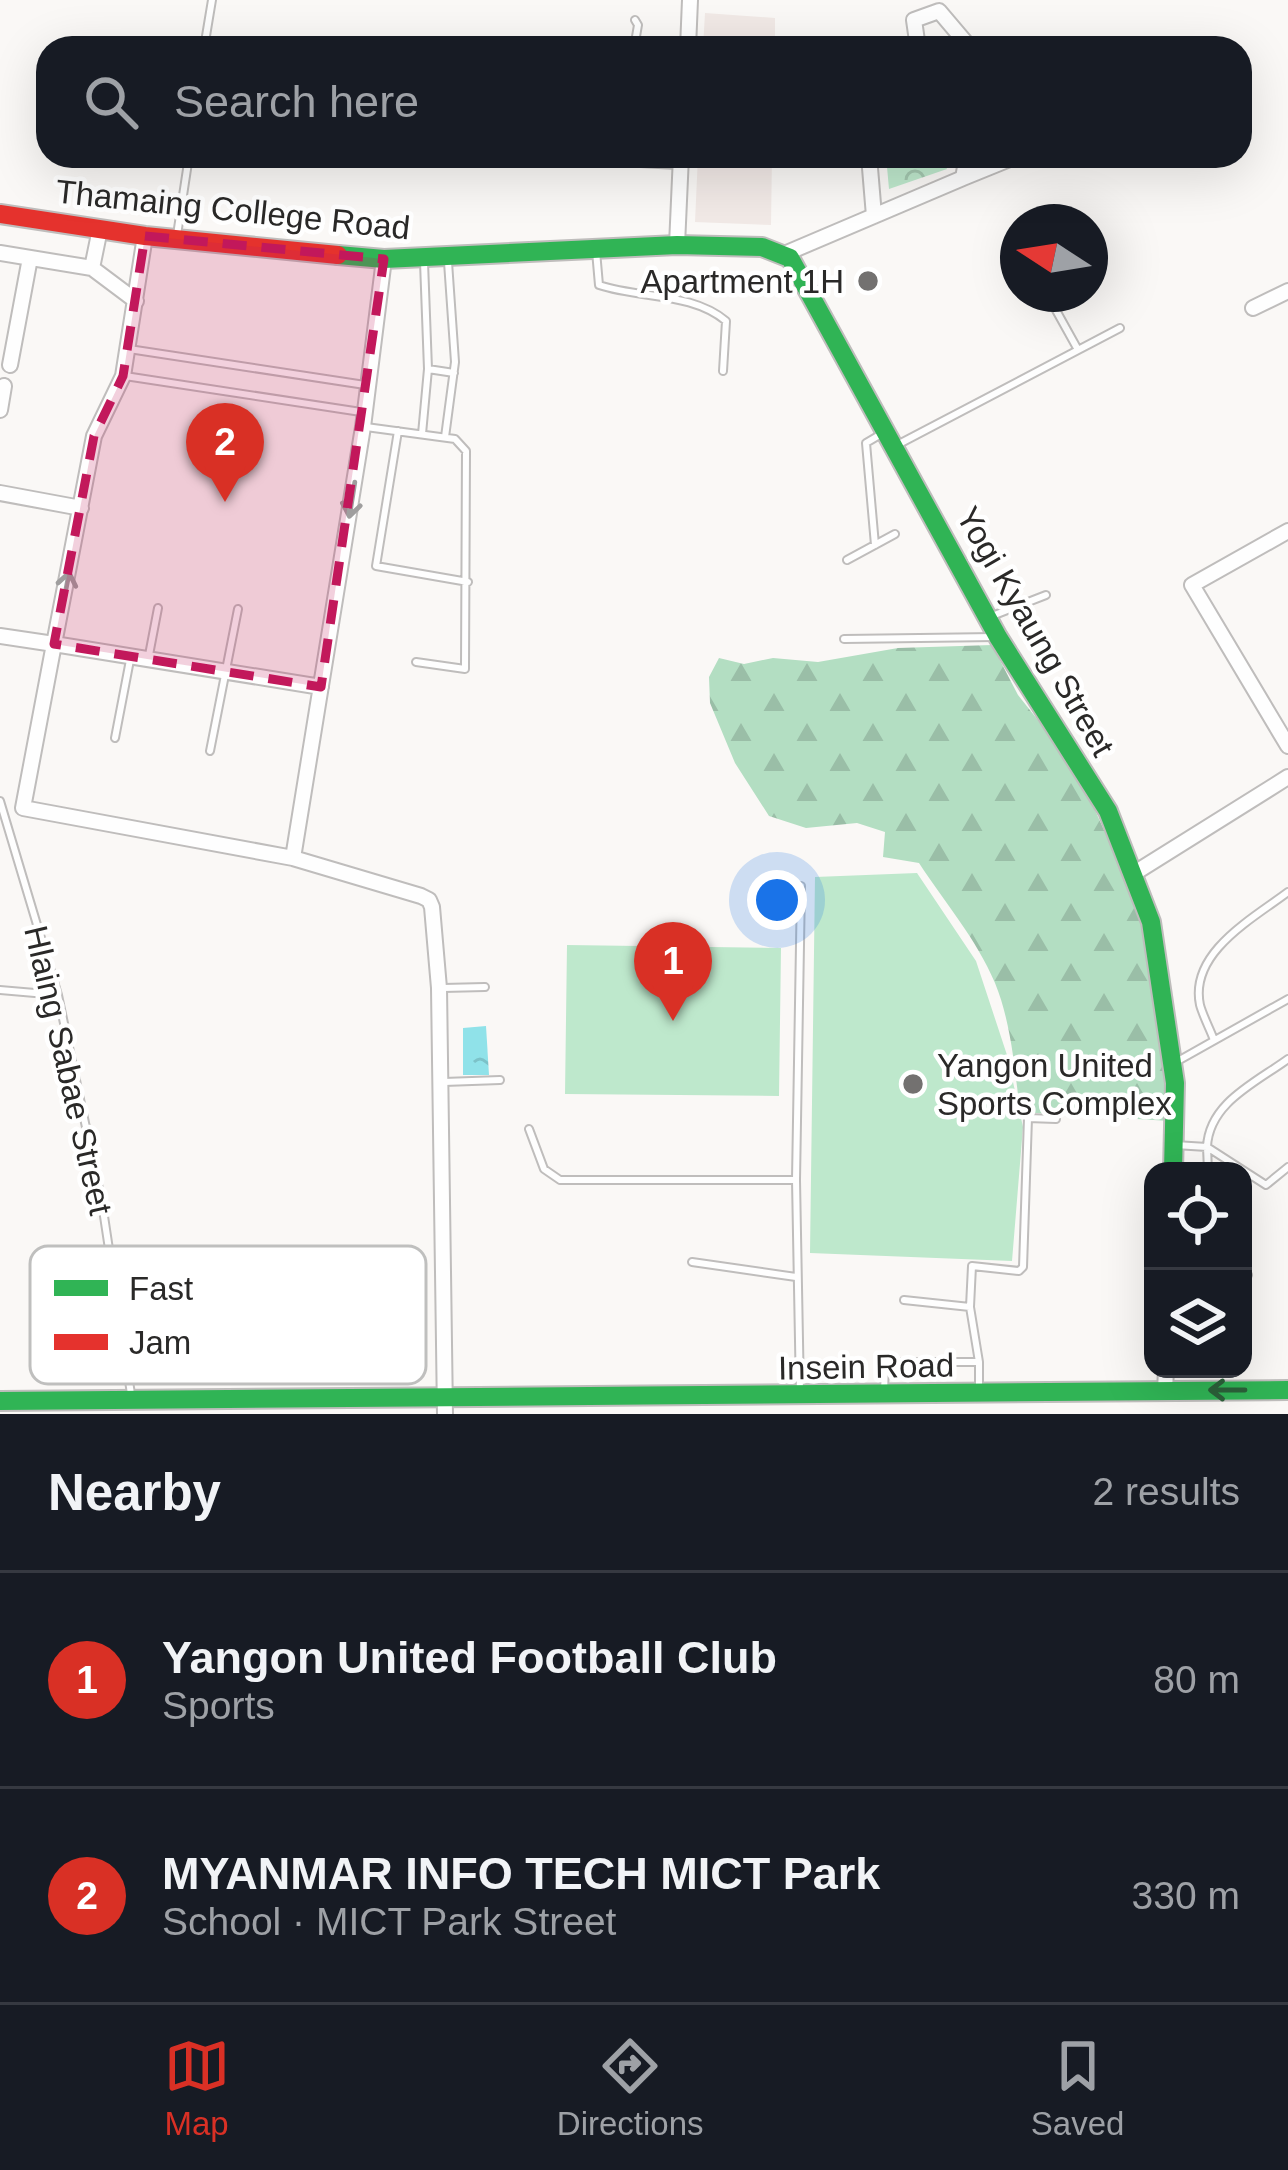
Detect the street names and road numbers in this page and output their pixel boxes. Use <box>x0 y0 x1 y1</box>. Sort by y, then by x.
street label: Thamaing College Road <box>54 172 412 246</box>
street label: Yogi Kyaung Street <box>949 500 1122 762</box>
street label: Hlaing Sabae Street <box>17 922 120 1218</box>
street label: Insein Road <box>778 1346 954 1387</box>

